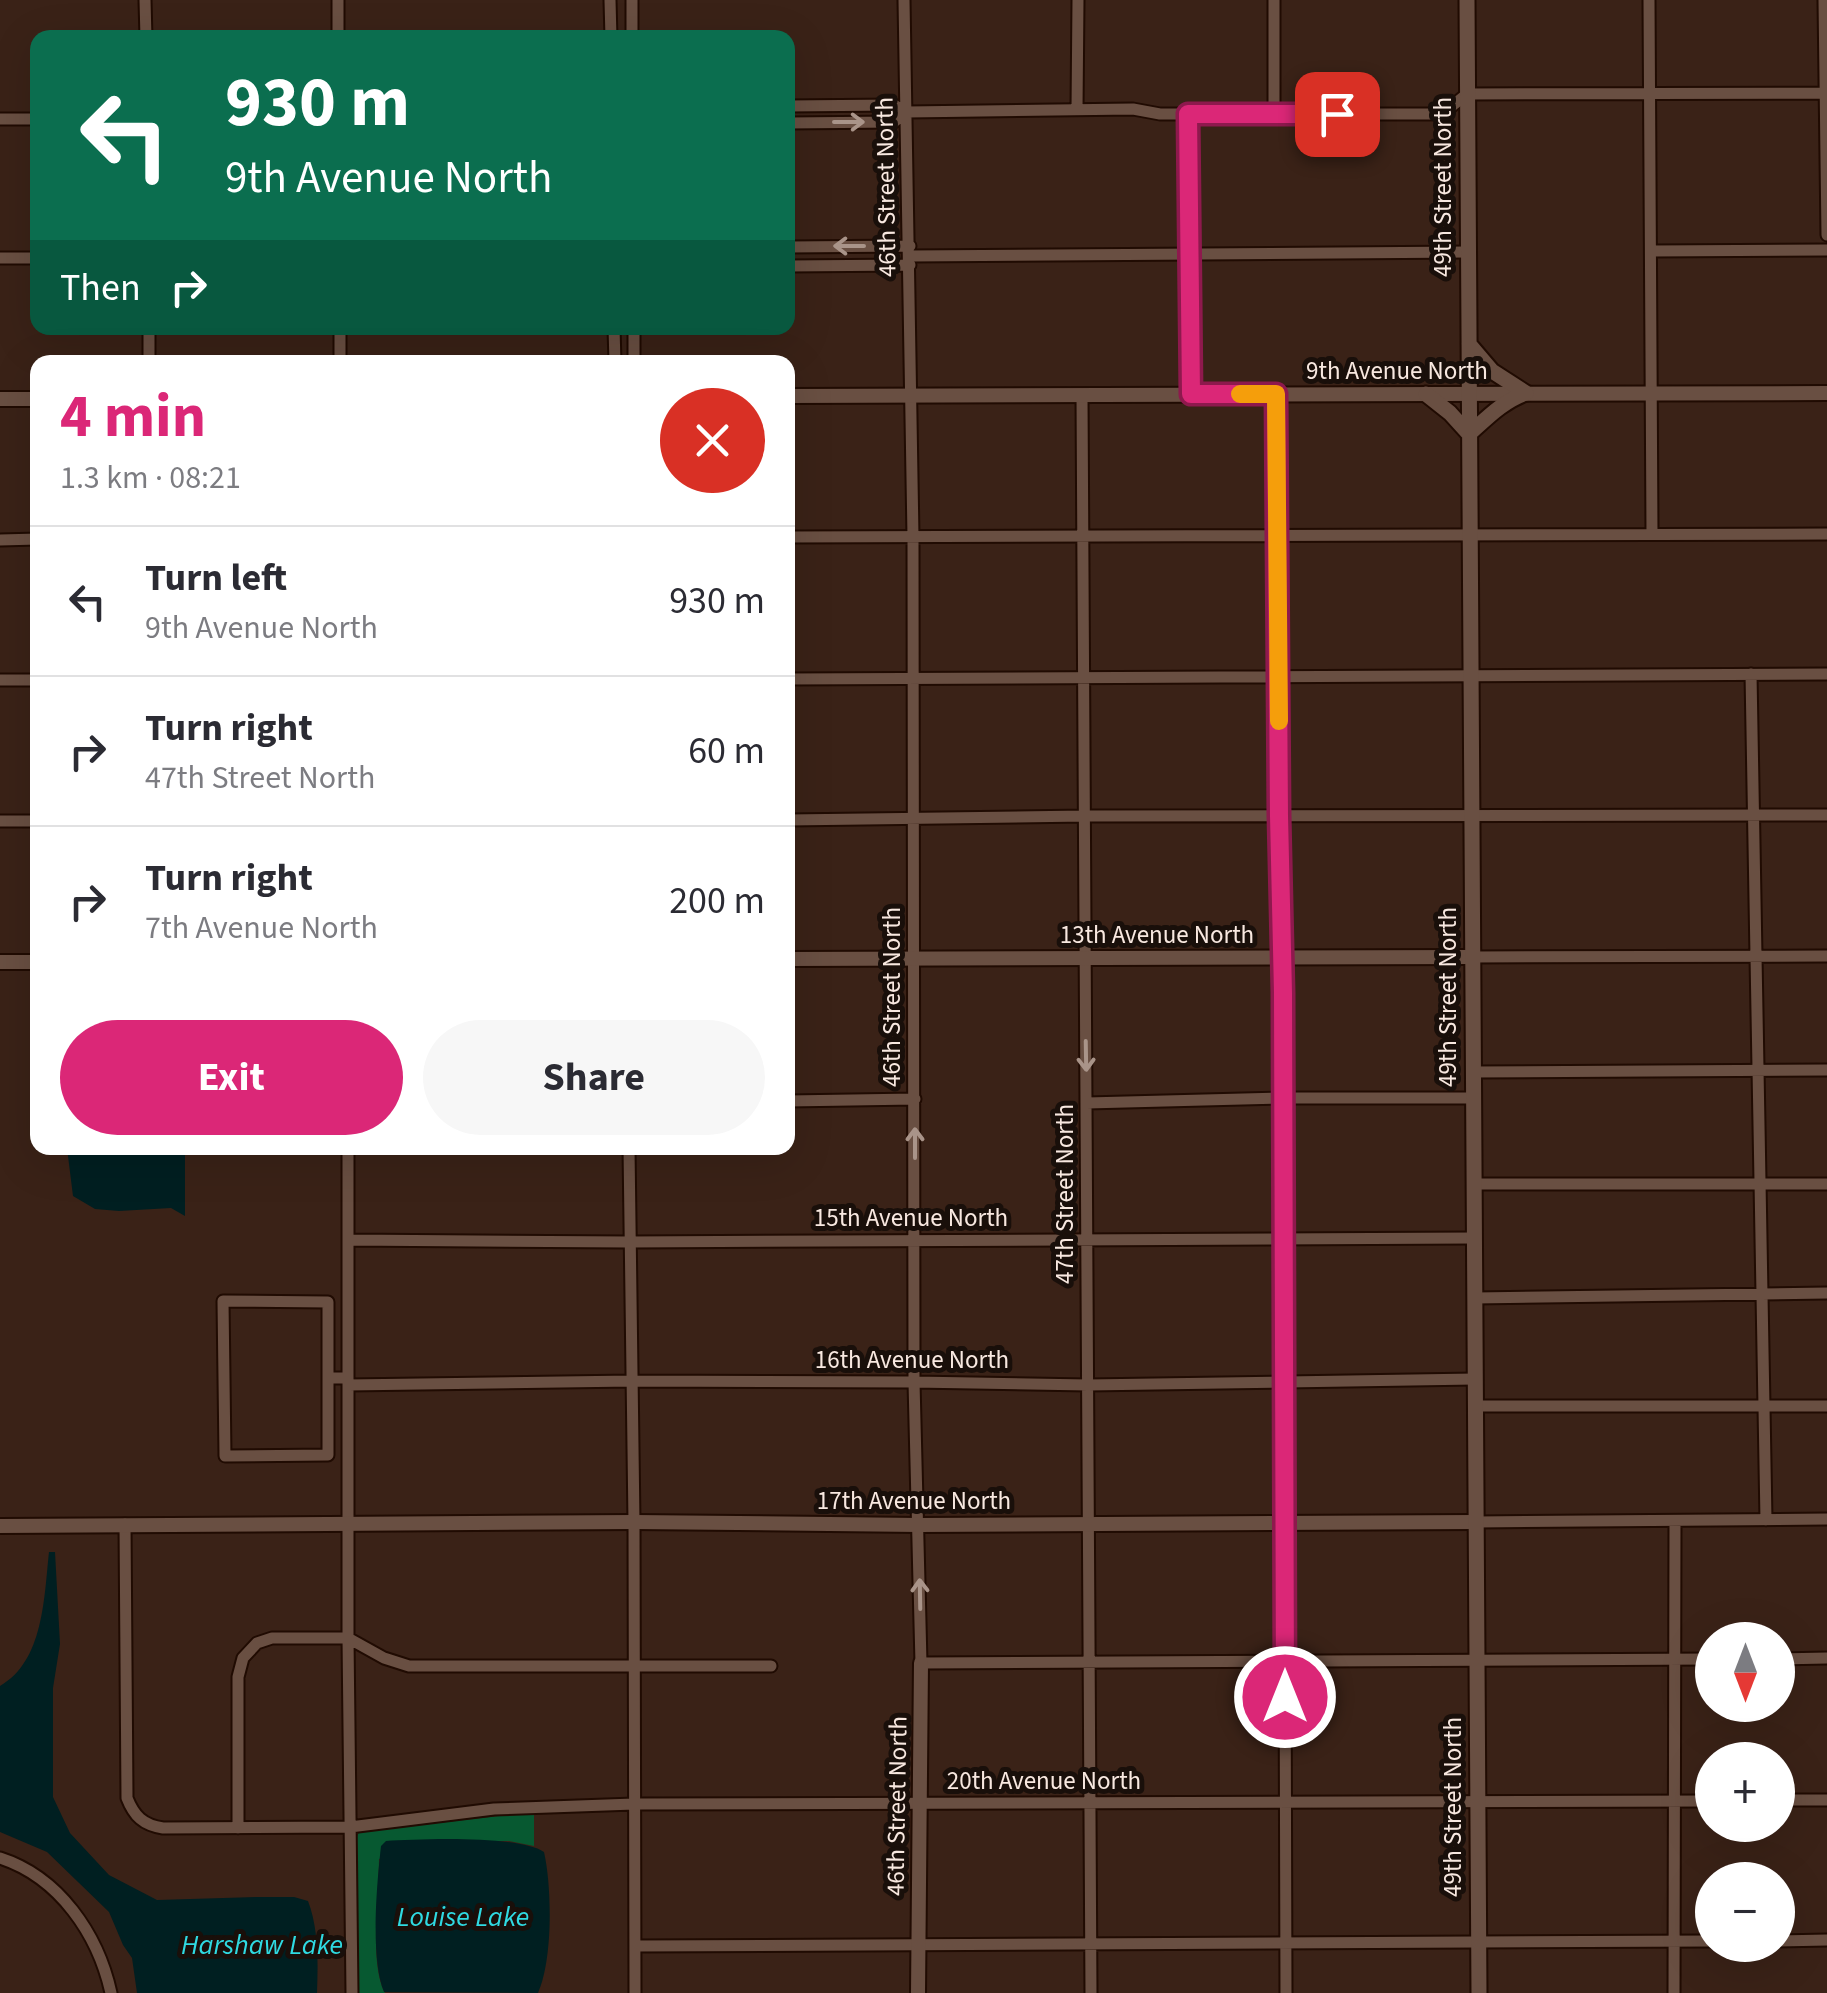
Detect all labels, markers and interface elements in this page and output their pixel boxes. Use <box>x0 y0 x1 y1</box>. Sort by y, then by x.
text: 930 m <box>225 53 410 153</box>
icon: left <box>60 70 190 200</box>
pin <box>1295 72 1380 157</box>
icon: arrive <box>1310 87 1365 142</box>
street label: 46th Street North <box>866 97 906 277</box>
street label: 49th Street North <box>1425 97 1461 277</box>
one-way arrow <box>832 112 864 132</box>
text: 9th Avenue North <box>225 146 553 210</box>
one-way arrow <box>833 236 866 256</box>
icon: right <box>161 260 216 315</box>
text: Then <box>60 261 141 315</box>
street label: 9th Avenue North <box>1306 353 1488 389</box>
text: 4 min <box>60 375 206 460</box>
button: close <box>660 388 765 493</box>
text: 1.3 km · 08:21 <box>60 455 241 501</box>
text: Turn left <box>145 551 287 605</box>
icon: left <box>60 574 115 629</box>
text: 930 m <box>669 574 765 628</box>
text: 9th Avenue North <box>145 605 378 651</box>
text: Turn right <box>145 701 313 755</box>
icon: right <box>60 724 115 779</box>
text: 60 m <box>688 724 765 778</box>
text: 47th Street North <box>145 755 375 801</box>
text: Turn right <box>145 851 313 905</box>
icon: right <box>60 874 115 929</box>
text: 200 m <box>669 874 765 928</box>
text: 7th Avenue North <box>145 905 378 951</box>
street label: 46th Street North <box>874 907 910 1087</box>
street label: 49th Street North <box>1430 907 1466 1087</box>
street label: 13th Avenue North <box>1060 917 1254 953</box>
button: Exit <box>60 1020 403 1135</box>
button: Share <box>423 1020 765 1135</box>
one-way arrow <box>1077 1039 1096 1071</box>
street label: 47th Street North <box>1047 1104 1083 1284</box>
one-way arrow <box>906 1127 924 1160</box>
street label: 15th Avenue North <box>814 1200 1008 1236</box>
street label: 16th Avenue North <box>815 1342 1009 1378</box>
street label: 17th Avenue North <box>817 1483 1011 1519</box>
one-way arrow <box>910 1579 930 1612</box>
north arrow <box>1695 1622 1795 1722</box>
map controls <box>1695 1622 1795 1962</box>
position arrow <box>1233 1645 1337 1749</box>
street label: 46th Street North <box>877 1716 917 1896</box>
street label: 49th Street North <box>1435 1717 1471 1897</box>
button: + <box>1695 1742 1795 1842</box>
street label: 20th Avenue North <box>947 1763 1141 1799</box>
button: − <box>1695 1862 1795 1962</box>
water label: Louise Lake <box>397 1897 529 1937</box>
water label: Harshaw Lake <box>181 1925 343 1965</box>

